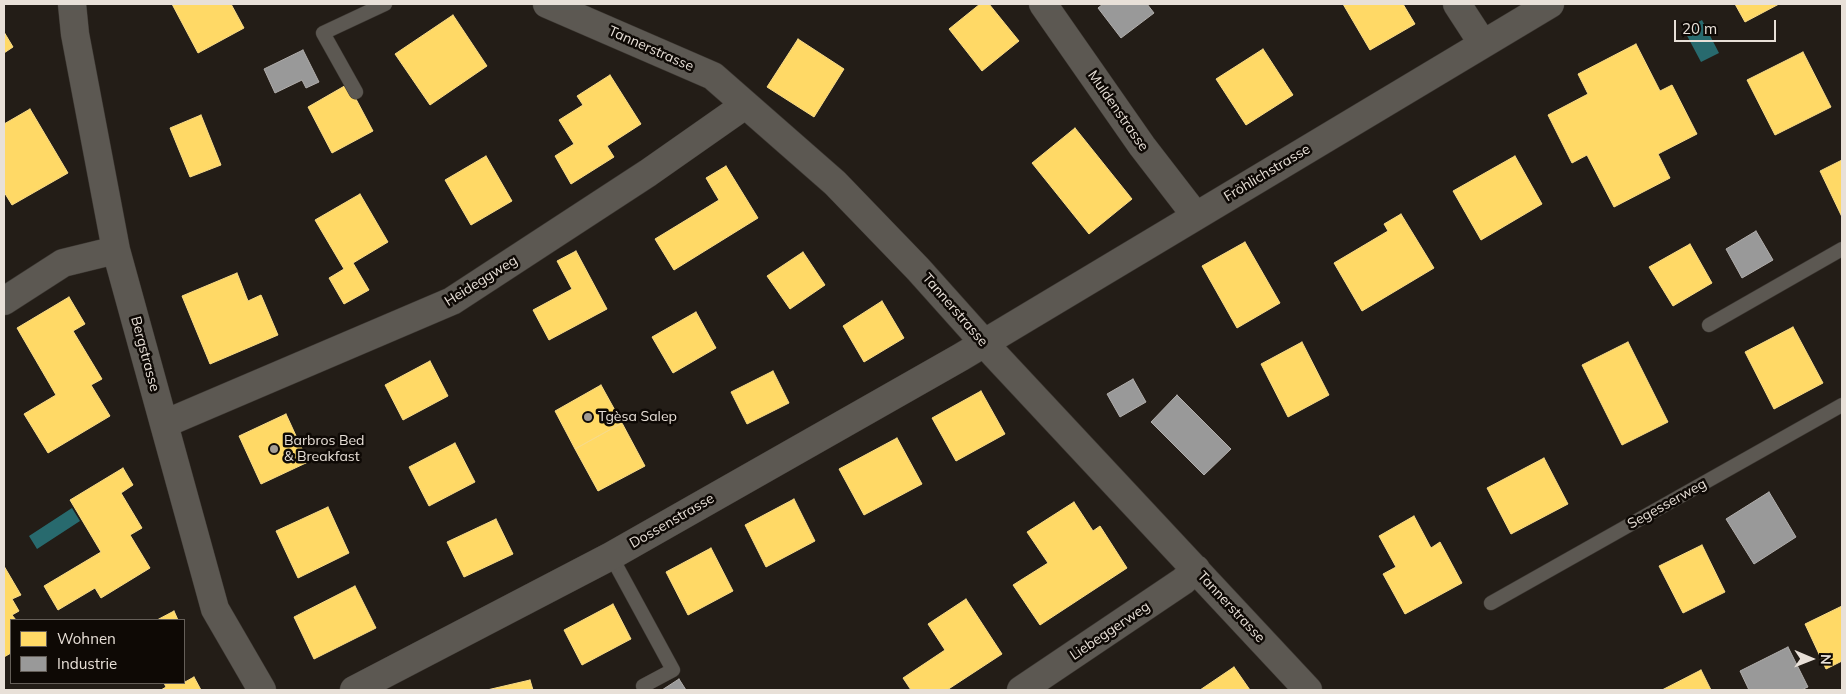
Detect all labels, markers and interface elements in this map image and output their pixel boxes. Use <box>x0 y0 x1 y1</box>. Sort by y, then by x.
scale bar <box>1676 10 1778 42</box>
text: 20 m <box>1682 19 1717 38</box>
street label: Tannerstrasse <box>606 23 696 75</box>
street label: Muldenstrasse <box>1084 68 1152 154</box>
street label: Fröhlichstrasse <box>1221 141 1313 205</box>
street label: Heideggweg <box>441 252 521 310</box>
street label: Tannerstrasse <box>919 270 991 350</box>
street label: Bergstrasse <box>127 315 163 393</box>
place label: Tgèsa Salep <box>598 409 677 425</box>
marker: Tgèsa Salep <box>582 411 594 423</box>
place label: Barbros Bed & Breakfast <box>284 433 365 466</box>
marker: Barbros Bed & Breakfast <box>268 443 280 455</box>
street label: Segesserweg <box>1625 475 1709 533</box>
street label: Dossenstrasse <box>627 490 717 552</box>
street label: Tannerstrasse <box>1194 568 1268 646</box>
street label: Liebeggerweg <box>1067 598 1153 664</box>
legend <box>10 619 185 684</box>
text: Wohnen <box>57 629 116 648</box>
north arrow <box>1786 634 1836 684</box>
text: Industrie <box>57 654 117 673</box>
text: N <box>1817 654 1835 665</box>

